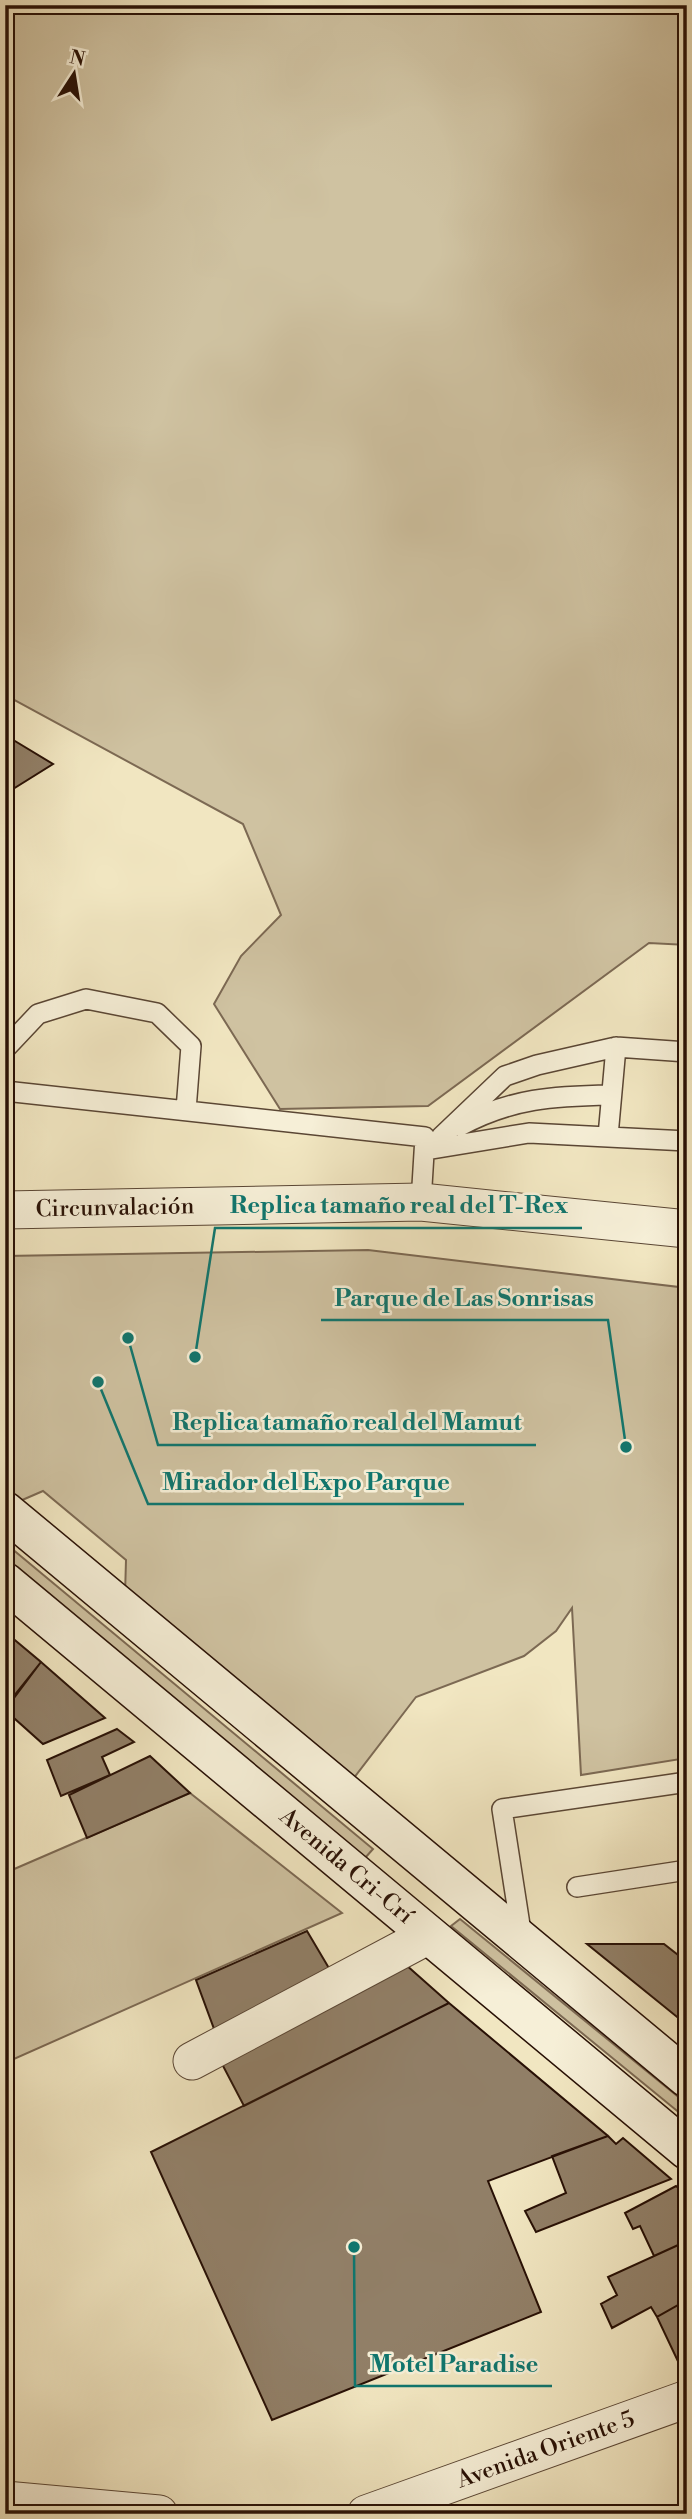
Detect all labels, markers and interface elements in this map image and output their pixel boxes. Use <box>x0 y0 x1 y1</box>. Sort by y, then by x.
north arrow <box>38 38 108 108</box>
text: N <box>67 45 87 72</box>
callout: Replica tamaño real del T-Rex <box>215 1183 582 1228</box>
text: Replica tamaño real del T-Rex <box>230 1191 568 1221</box>
street label: Circunvalación <box>35 1192 195 1223</box>
callout: Parque de Las Sonrisas <box>321 1275 608 1320</box>
text: Parque de Las Sonrisas <box>334 1284 594 1314</box>
callout: Replica tamaño real del Mamut <box>158 1400 536 1445</box>
text: Replica tamaño real del Mamut <box>172 1408 522 1438</box>
callout: Mirador del Expo Parque <box>148 1459 464 1504</box>
text: Mirador del Expo Parque <box>162 1468 450 1498</box>
street label: Avenida Cri-Crí <box>273 1802 420 1931</box>
callout: Motel Paradise <box>355 2341 552 2386</box>
text: Motel Paradise <box>370 2350 539 2380</box>
street label: Avenida Oriente 5 <box>452 2405 638 2495</box>

